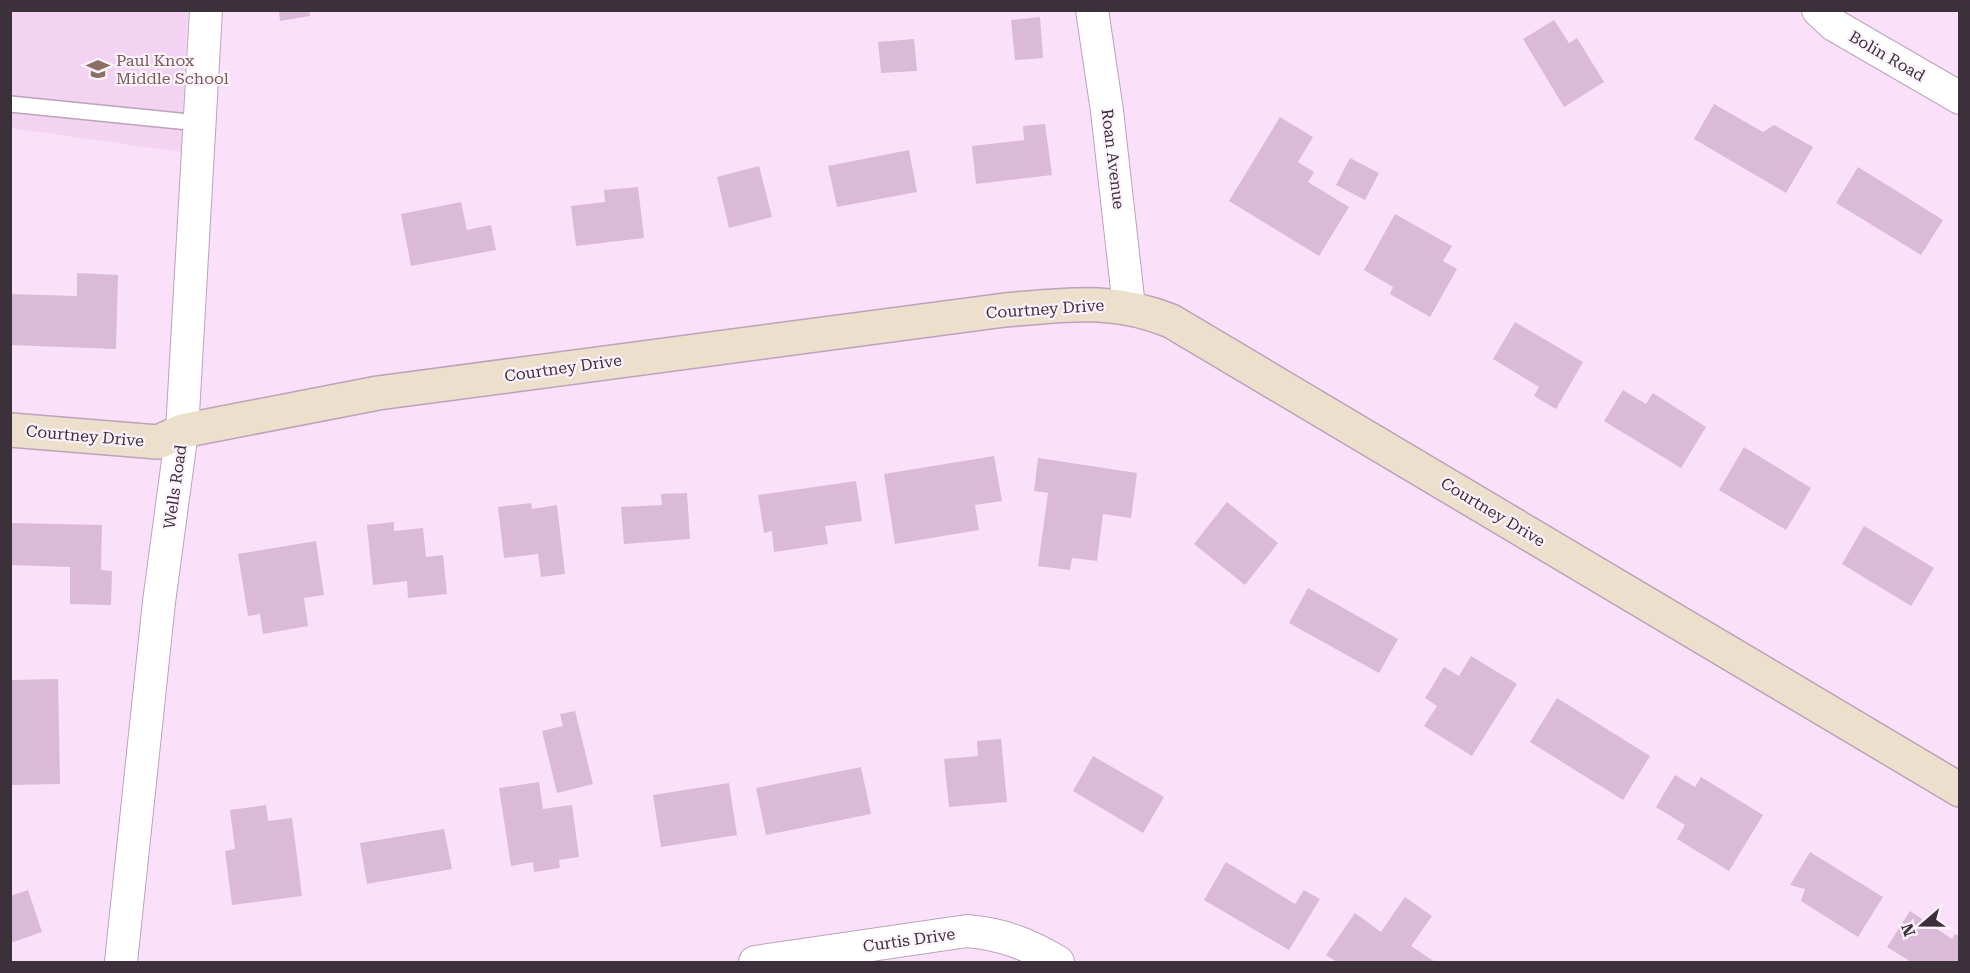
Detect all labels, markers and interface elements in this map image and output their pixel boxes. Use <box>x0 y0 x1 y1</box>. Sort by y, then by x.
street label: Bolin Road <box>1846 27 1928 85</box>
place label: Paul Knox Middle School <box>116 51 229 88</box>
school or university icon: Paul Knox Middle School <box>85 56 111 82</box>
street label: Roan Avenue <box>1097 108 1129 210</box>
street label: Courtney Drive <box>985 295 1105 323</box>
street label: Courtney Drive <box>503 350 623 386</box>
street label: Courtney Drive <box>25 421 145 451</box>
street label: Wells Road <box>160 444 190 530</box>
street label: Courtney Drive <box>1437 473 1549 551</box>
north arrow <box>1892 895 1952 955</box>
text: N <box>1897 921 1919 939</box>
street label: Curtis Drive <box>862 924 957 956</box>

